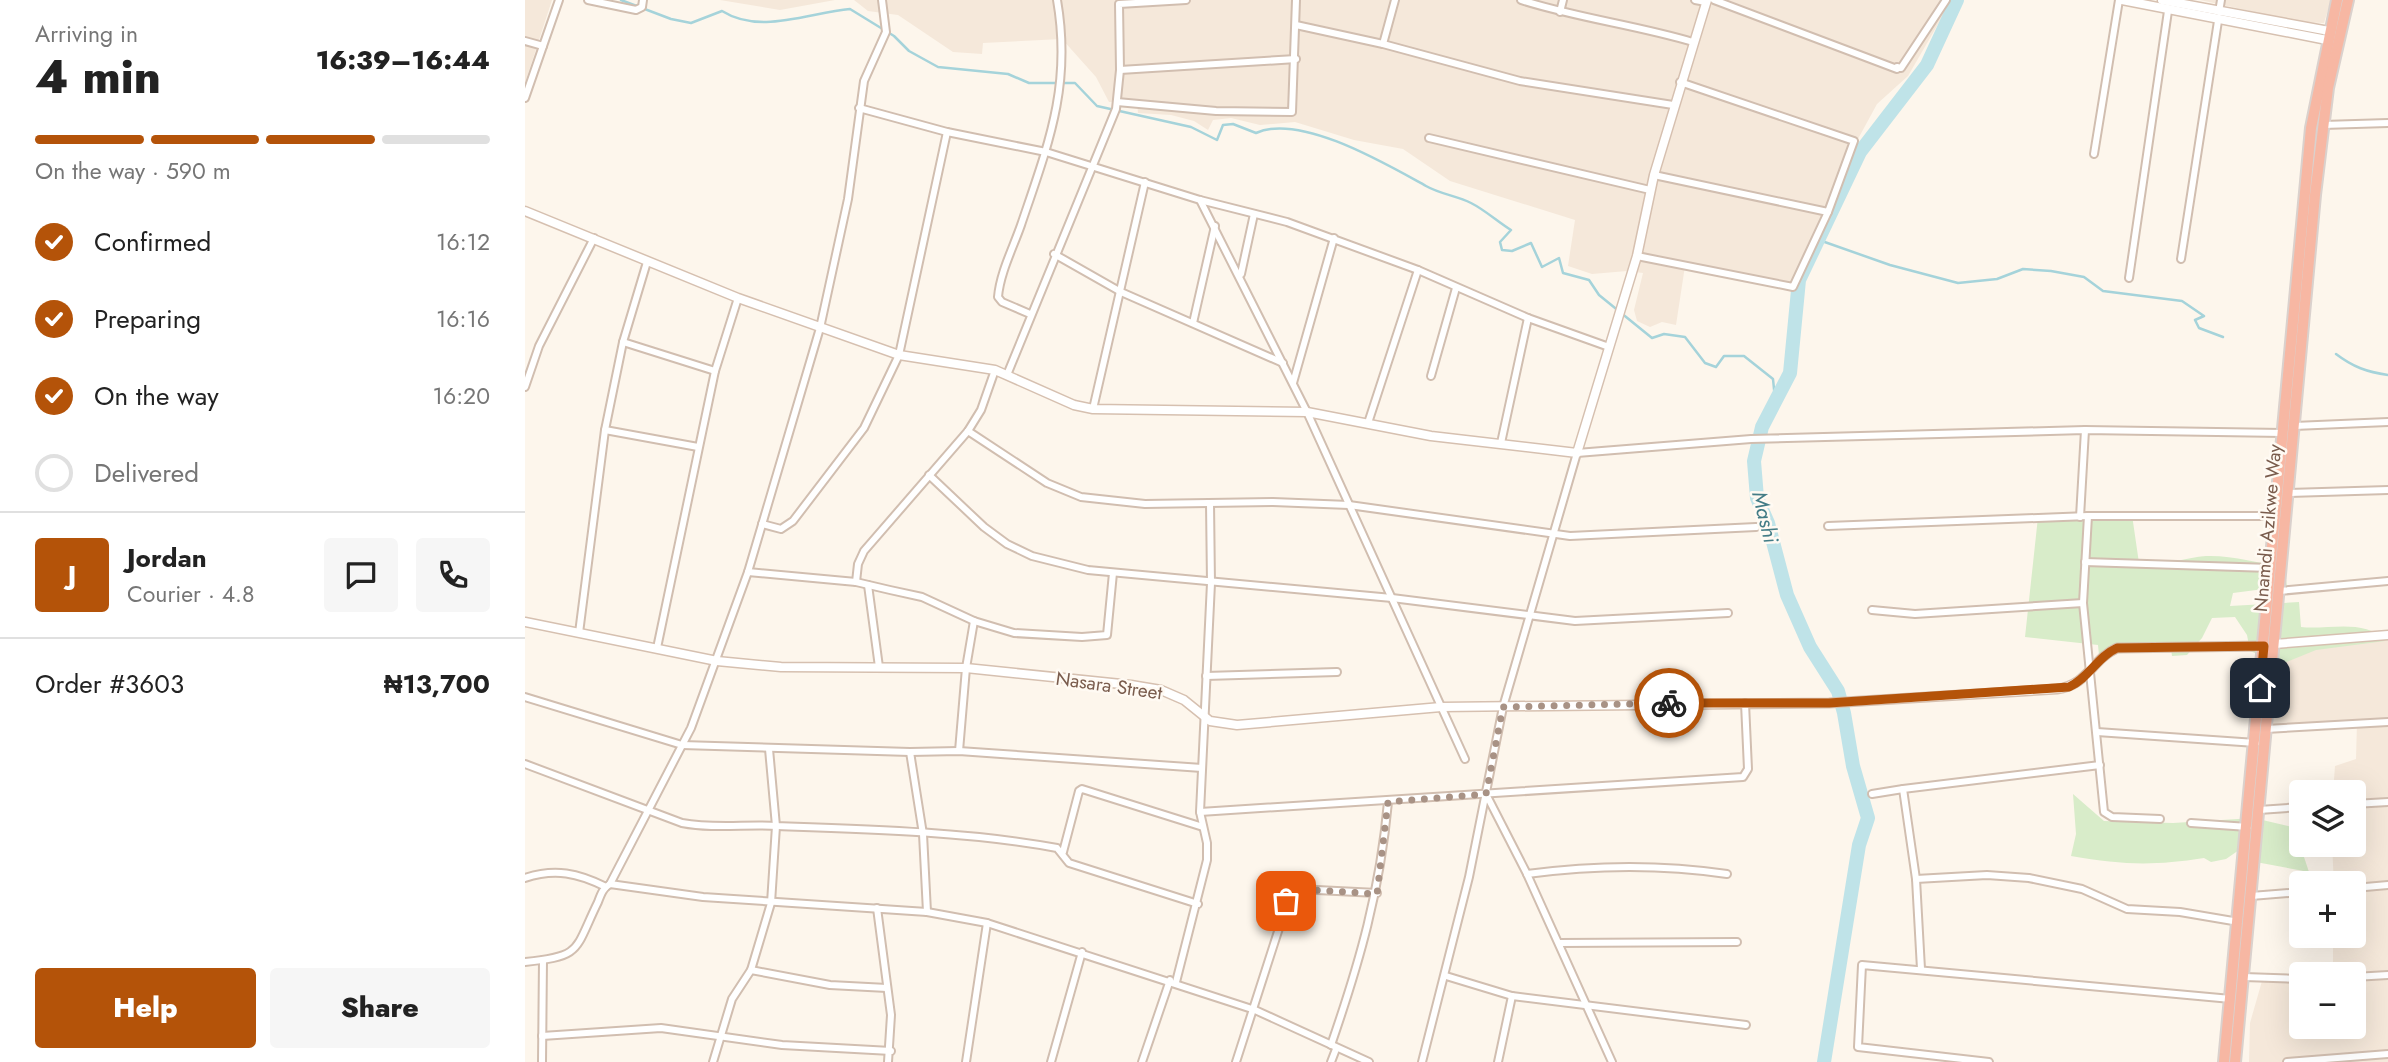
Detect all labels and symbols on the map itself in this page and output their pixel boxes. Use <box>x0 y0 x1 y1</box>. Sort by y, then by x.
street label: Nnamdi Azikwe Way <box>2247 442 2288 613</box>
water label: Mashi <box>1744 488 1786 547</box>
pin <box>2230 658 2290 718</box>
street label: Nasara Street <box>1054 665 1164 706</box>
courier <box>1634 668 1704 738</box>
pin <box>1256 871 1316 931</box>

